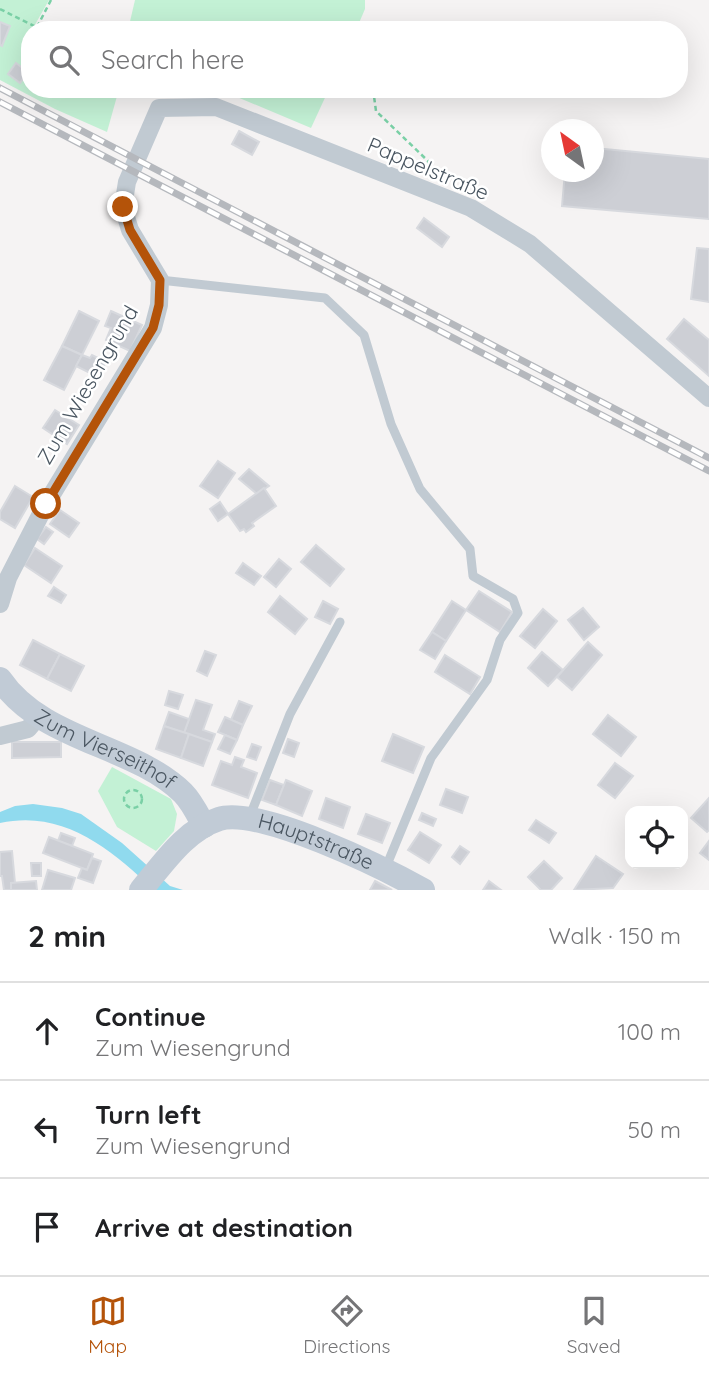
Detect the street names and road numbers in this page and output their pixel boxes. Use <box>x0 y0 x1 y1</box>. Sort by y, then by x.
street label: Pappelstraße <box>364 131 493 205</box>
street label: Zum Wiesengrund <box>31 301 143 468</box>
street label: Zum Vierseithof <box>30 702 182 794</box>
street label: Hauptstraße <box>256 807 378 875</box>

